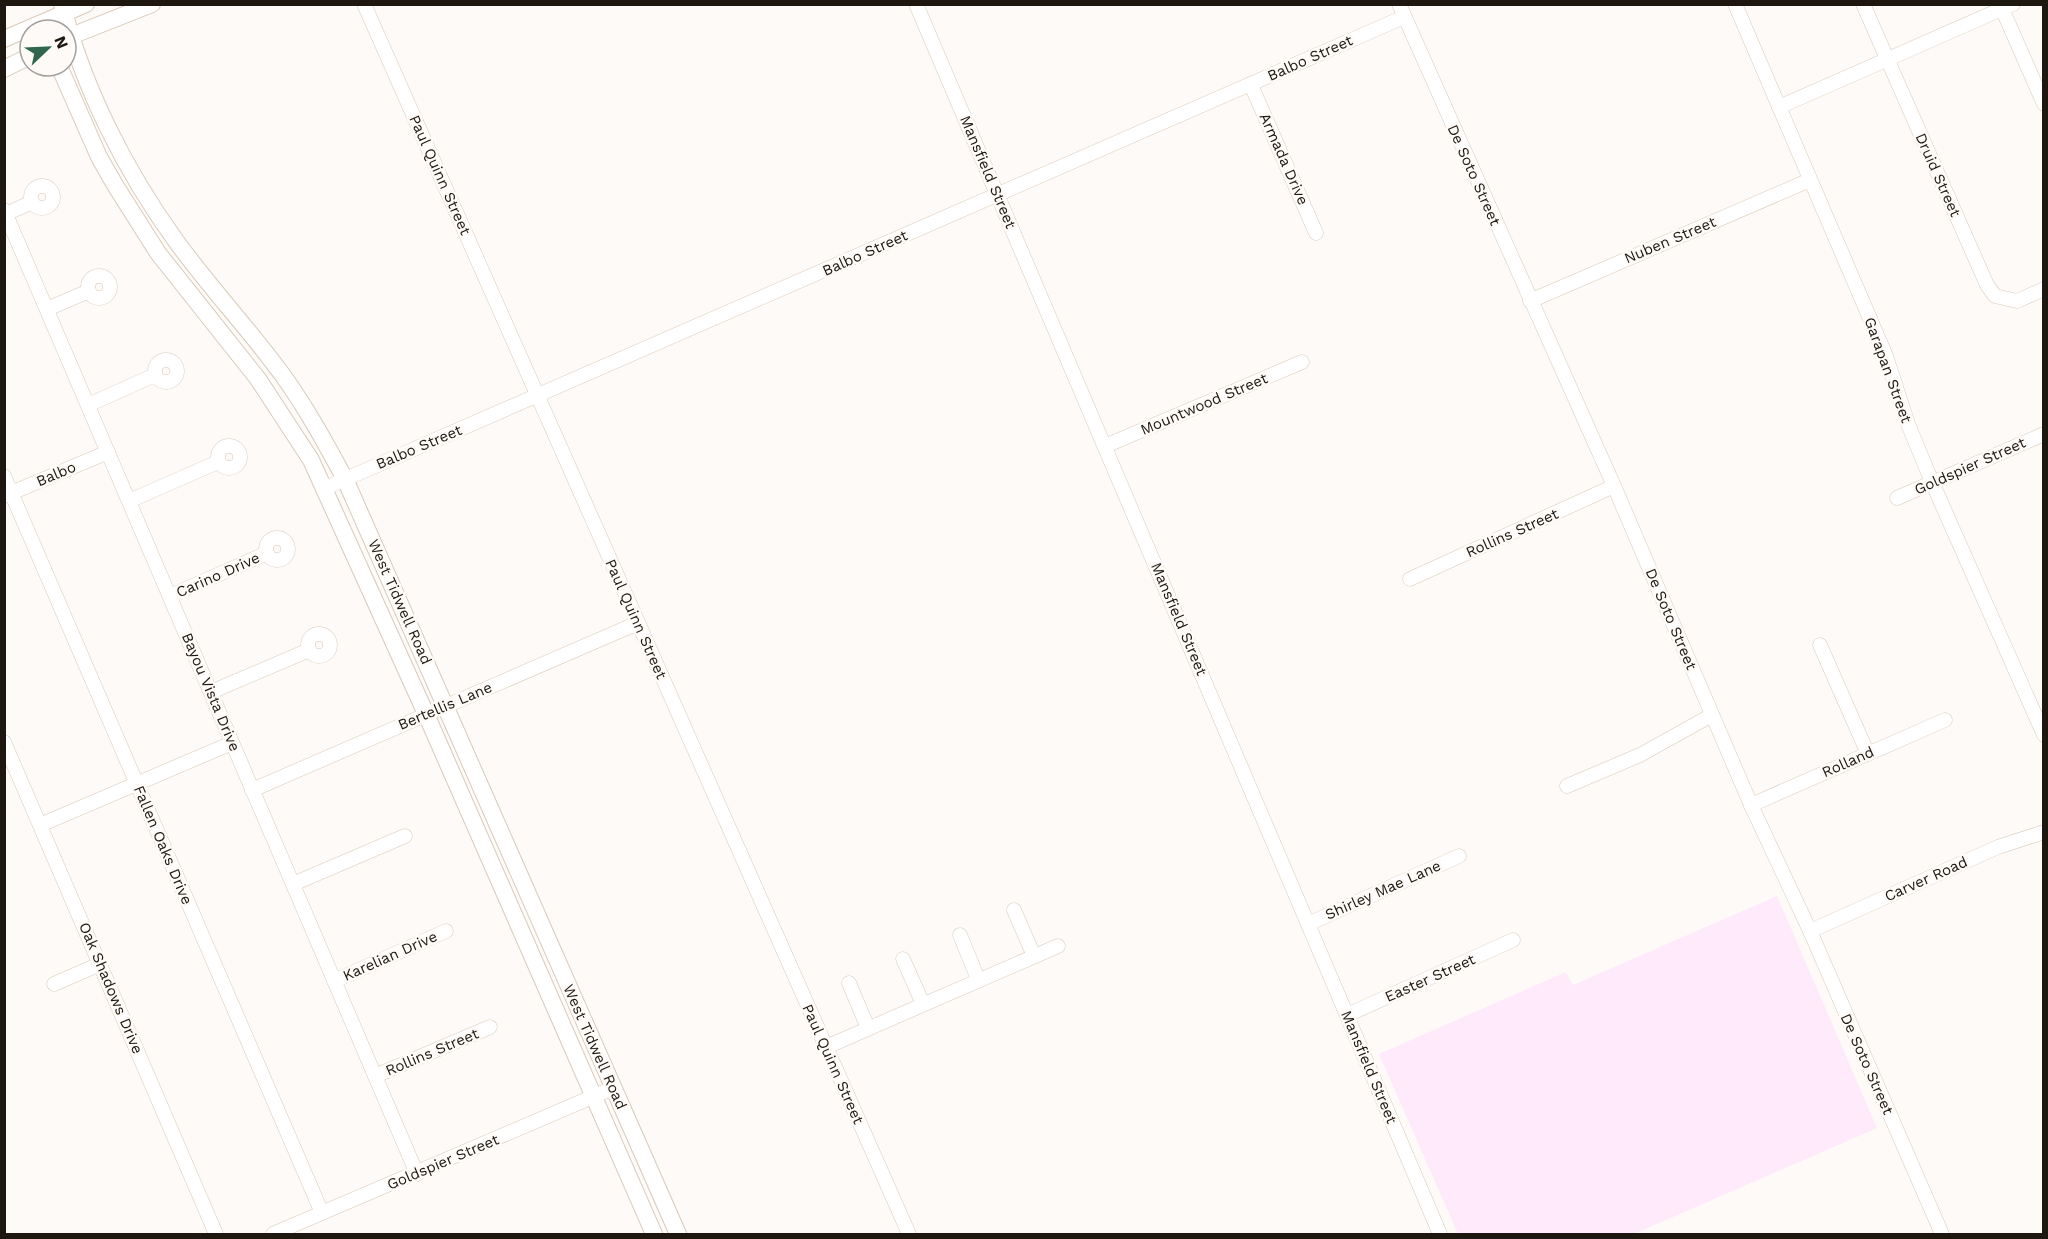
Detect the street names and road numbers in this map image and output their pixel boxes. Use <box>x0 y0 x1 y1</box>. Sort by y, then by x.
street label: Balbo Street <box>1265 31 1356 85</box>
street label: Armada Drive <box>1256 110 1312 208</box>
street label: Paul Quinn Street <box>405 112 475 238</box>
street label: Mansfield Street <box>956 113 1020 232</box>
street label: De Soto Street <box>1444 122 1505 229</box>
street label: Druid Street <box>1912 130 1965 220</box>
street label: Nuben Street <box>1621 212 1719 267</box>
street label: Balbo Street <box>820 226 911 280</box>
street label: Garapan Street <box>1861 315 1916 426</box>
street label: Mountwood Street <box>1138 369 1271 439</box>
street label: Balbo Street <box>373 421 465 473</box>
street label: Goldspier Street <box>1912 433 2029 499</box>
street label: Balbo <box>33 458 79 490</box>
street label: Rollins Street <box>1463 504 1562 561</box>
street label: West Tidwell Road <box>364 537 436 667</box>
street label: Carino Drive <box>173 549 263 601</box>
street label: Paul Quinn Street <box>601 556 671 682</box>
street label: Mansfield Street <box>1147 560 1211 679</box>
street label: De Soto Street <box>1641 565 1701 673</box>
street label: Bayou Vista Drive <box>178 630 244 754</box>
street label: Bertellis Lane <box>395 678 495 734</box>
street label: Rolland <box>1819 743 1877 781</box>
street label: Fallen Oaks Drive <box>130 783 196 907</box>
street label: Carver Road <box>1882 853 1970 905</box>
street label: Shirley Mae Lane <box>1322 856 1444 924</box>
street label: Oak Shadows Drive <box>75 919 147 1057</box>
street label: Karelian Drive <box>340 927 440 985</box>
street label: Easter Street <box>1382 950 1479 1006</box>
street label: West Tidwell Road <box>559 982 631 1112</box>
street label: Paul Quinn Street <box>798 1001 868 1127</box>
street label: Mansfield Street <box>1337 1008 1401 1127</box>
street label: De Soto Street <box>1837 1011 1898 1118</box>
street label: Rollins Street <box>383 1024 482 1080</box>
street label: Goldspier Street <box>384 1130 502 1194</box>

